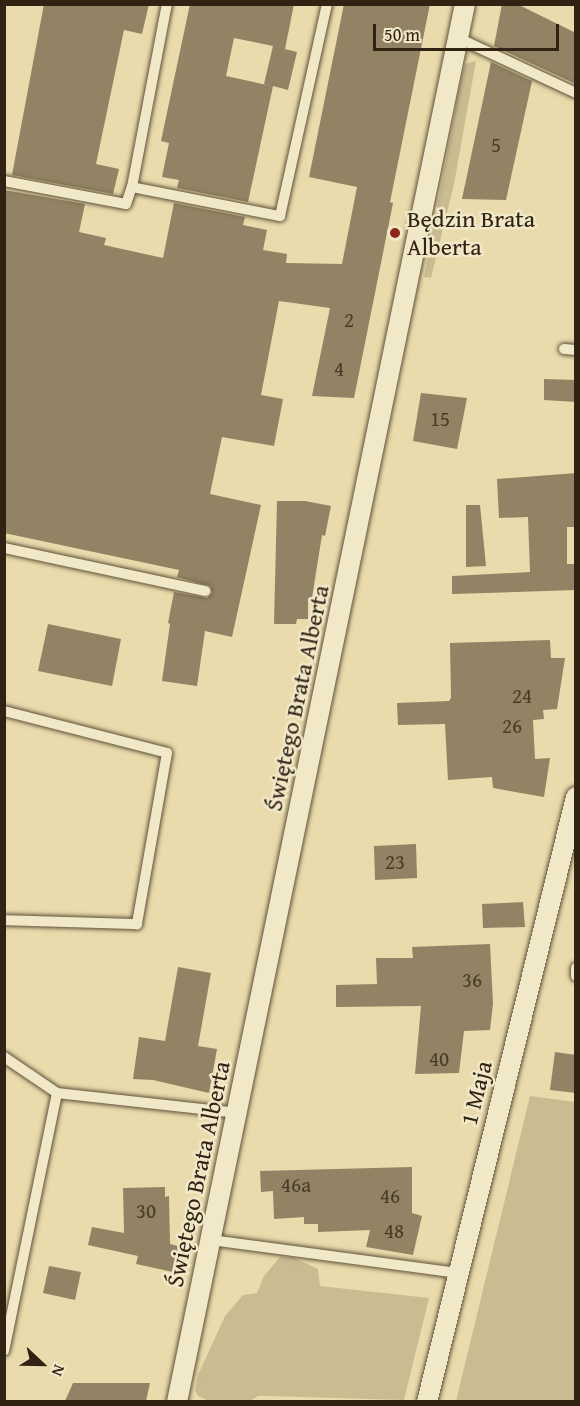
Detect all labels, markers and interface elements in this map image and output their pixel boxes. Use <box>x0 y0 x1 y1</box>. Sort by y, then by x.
scale bar <box>376 12 562 50</box>
text: 50 m <box>384 21 420 48</box>
house number: 5 <box>491 132 501 158</box>
place label: Będzin Brata Alberta <box>407 205 535 261</box>
marker: Będzin Brata Alberta <box>388 226 402 240</box>
house number: 2 <box>344 307 354 333</box>
house number: 4 <box>334 356 344 382</box>
house number: 15 <box>430 406 450 432</box>
street label: Świętego Brata Alberta <box>259 582 335 814</box>
house number: 24 <box>512 683 532 709</box>
house number: 26 <box>502 713 522 739</box>
house number: 23 <box>385 849 405 875</box>
house number: 36 <box>462 967 482 993</box>
house number: 40 <box>429 1046 449 1072</box>
street label: Świętego Brata Alberta <box>160 1058 236 1290</box>
street label: 1 Maja <box>454 1058 498 1128</box>
house number: 46a <box>281 1172 311 1198</box>
house number: 46 <box>380 1183 400 1209</box>
house number: 30 <box>136 1198 156 1224</box>
house number: 48 <box>384 1218 404 1244</box>
north arrow <box>12 1334 72 1394</box>
text: N <box>46 1361 72 1380</box>

